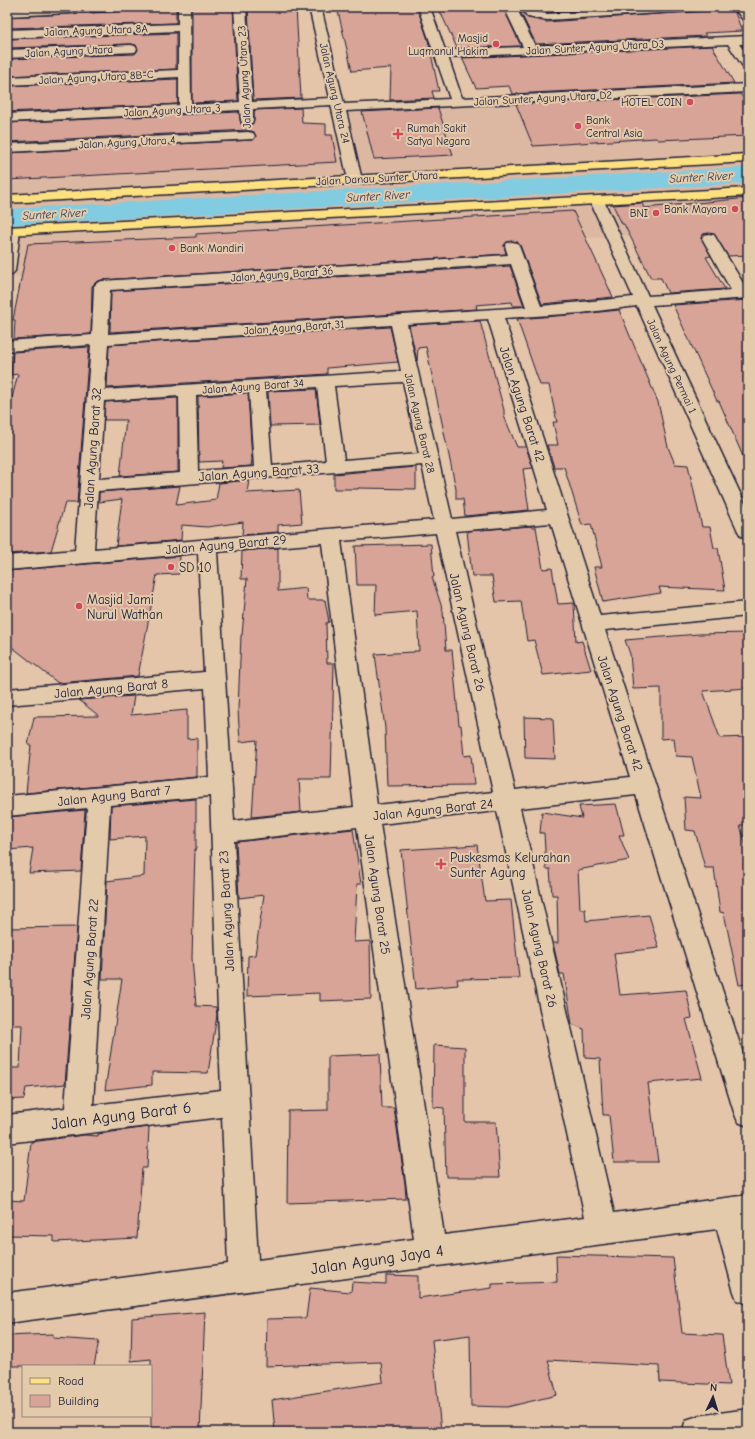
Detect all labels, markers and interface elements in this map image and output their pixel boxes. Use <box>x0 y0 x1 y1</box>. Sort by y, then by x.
street label: Jalan Agung Utara 8A <box>44 22 149 39</box>
street label: Jalan Agung Utara 23 <box>235 25 254 129</box>
place label: Masjid Luqmanul Hakim <box>408 32 488 58</box>
street label: Jalan Sunter Agung Utara D3 <box>526 37 664 58</box>
marker: Masjid Luqmanul Hakim <box>491 39 501 49</box>
street label: Jalan Agung Utara 24 <box>317 42 352 145</box>
street label: Jalan Agung Utara <box>25 43 113 60</box>
street label: Jalan Agung Utara 8B-C <box>38 68 154 87</box>
street label: Jalan Sunter Agung Utara D2 <box>474 88 613 109</box>
place label: HOTEL COIN <box>621 96 682 109</box>
marker: HOTEL COIN <box>685 97 695 107</box>
street label: Jalan Agung Utara 3 <box>123 101 221 120</box>
place label: Bank Central Asia <box>586 114 643 140</box>
marker: Bank Central Asia <box>573 121 583 131</box>
place label: Rumah Sakit Satya Negara <box>407 122 470 148</box>
marker: Rumah Sakit Satya Negara <box>392 128 404 140</box>
street label: Jalan Agung Utara 4 <box>78 133 176 152</box>
water label: Sunter River <box>669 168 734 186</box>
street label: Jalan Danau Sunter Utara <box>316 169 438 188</box>
water label: Sunter River <box>346 187 411 205</box>
place label: Bank Mayora <box>664 203 727 216</box>
marker: Bank Mayora <box>730 204 740 214</box>
water label: Sunter River <box>22 205 87 223</box>
place label: BNI <box>630 207 648 220</box>
marker: BNI <box>651 208 661 218</box>
place label: Bank Mandiri <box>180 242 244 255</box>
marker: Bank Mandiri <box>167 243 177 253</box>
street label: Jalan Agung Barat 36 <box>230 264 334 285</box>
street label: Jalan Agung Barat 31 <box>243 317 345 338</box>
street label: Jalan Agung Permai 1 <box>644 317 699 416</box>
street label: Jalan Agung Barat 42 <box>497 344 548 464</box>
street label: Jalan Agung Barat 28 <box>402 372 437 475</box>
street label: Jalan Agung Barat 34 <box>202 376 304 397</box>
street label: Jalan Agung Barat 32 <box>81 387 104 509</box>
street label: Jalan Agung Barat 33 <box>198 461 320 484</box>
street label: Jalan Agung Barat 29 <box>165 532 287 557</box>
place label: SD 10 <box>179 560 212 575</box>
marker: SD 10 <box>166 562 176 572</box>
street label: Jalan Agung Barat 26 <box>447 571 488 693</box>
place label: Masjid Jami Nurul Wathan <box>87 592 163 622</box>
marker: Masjid Jami Nurul Wathan <box>74 601 84 611</box>
street label: Jalan Agung Barat 42 <box>595 653 646 773</box>
street label: Jalan Agung Barat 8 <box>53 676 169 701</box>
street label: Jalan Agung Barat 7 <box>57 782 171 809</box>
street label: Jalan Agung Barat 24 <box>372 796 494 823</box>
street label: Jalan Agung Barat 25 <box>362 833 393 955</box>
street label: Jalan Agung Barat 23 <box>216 850 237 972</box>
place label: Puskesmas Kelurahan Sunter Agung <box>450 850 570 880</box>
marker: Puskesmas Kelurahan Sunter Agung <box>435 858 447 870</box>
street label: Jalan Agung Barat 26 <box>519 887 560 1009</box>
street label: Jalan Agung Barat 22 <box>78 898 101 1020</box>
street label: Jalan Agung Barat 6 <box>50 1098 192 1134</box>
street label: Jalan Agung Jaya 4 <box>310 1242 445 1278</box>
legend <box>22 1365 152 1417</box>
text: Road <box>58 1374 84 1388</box>
north arrow <box>693 1377 733 1417</box>
text: N <box>710 1381 718 1394</box>
text: Building <box>58 1394 99 1408</box>

